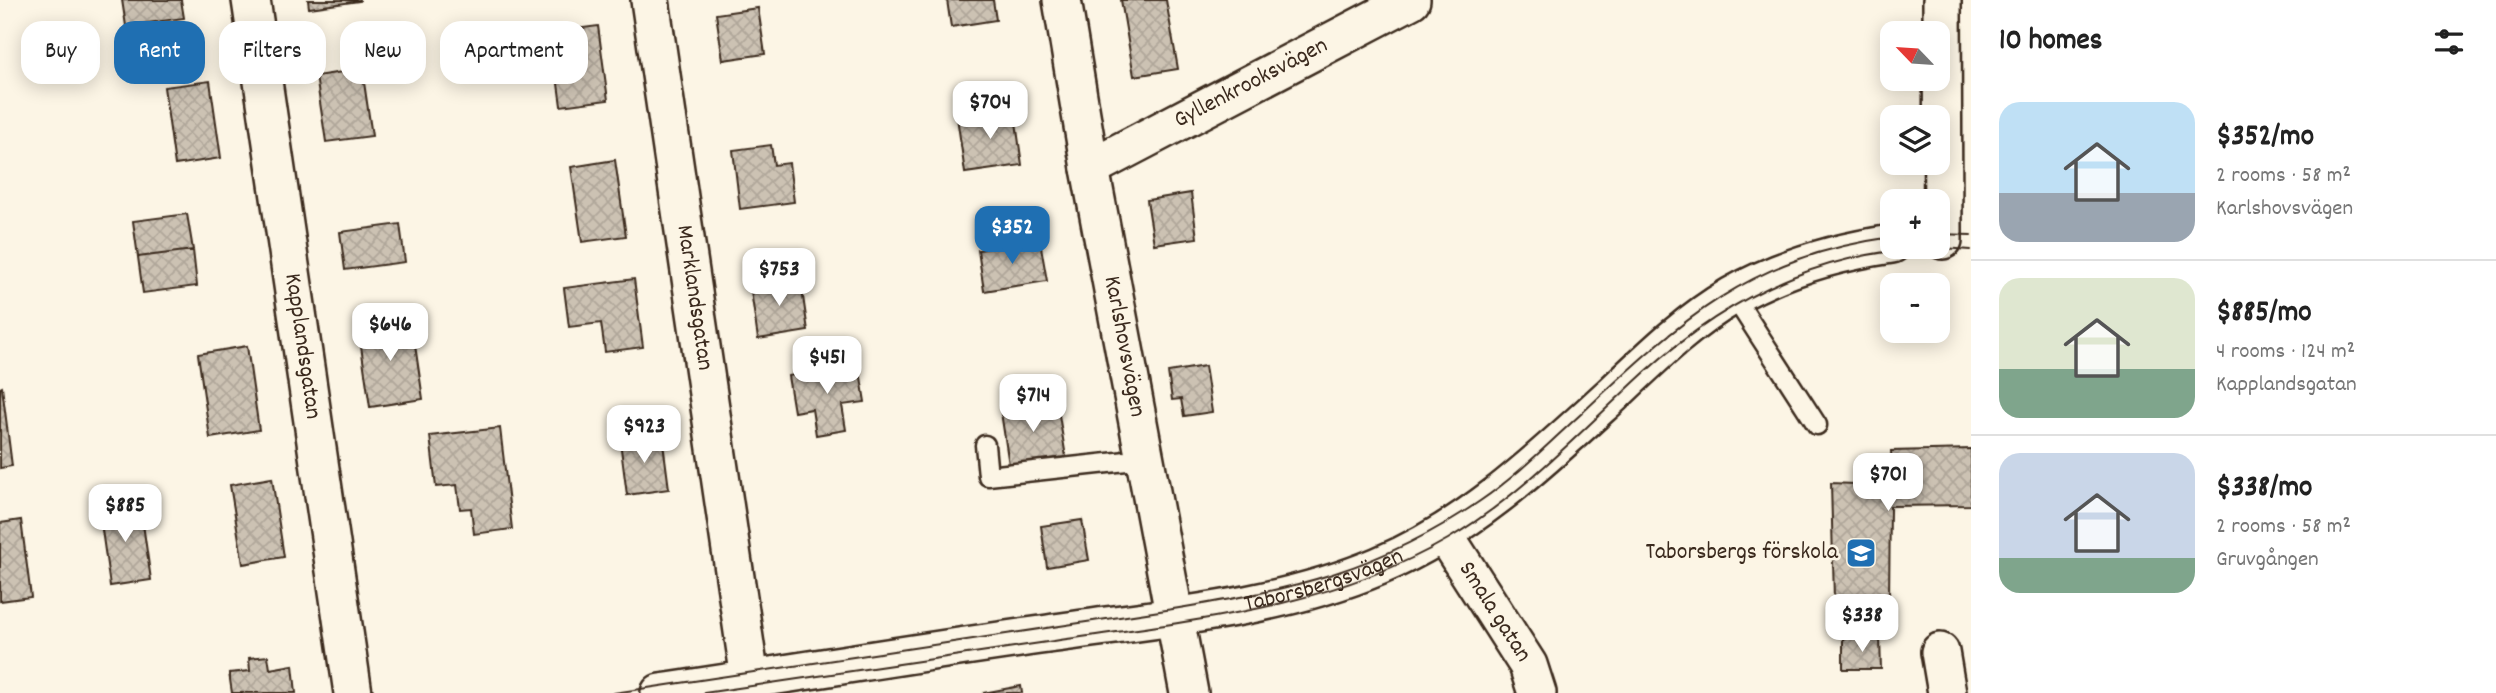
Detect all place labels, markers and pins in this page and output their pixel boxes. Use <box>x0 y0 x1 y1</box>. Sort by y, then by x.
pin: $704 <box>949 82 1031 141</box>
pin: $352 <box>971 206 1053 266</box>
pin: $753 <box>738 248 820 308</box>
pin: $646 <box>349 304 431 363</box>
pin: $451 <box>786 336 868 396</box>
pin: $714 <box>992 374 1074 434</box>
pin: $923 <box>603 406 685 465</box>
pin: $701 <box>1847 454 1929 513</box>
pin: $885 <box>84 484 166 544</box>
place label: Taborsbergs förskola <box>1645 536 1839 570</box>
school or university icon: Taborsbergs förskola <box>1844 536 1878 570</box>
pin: $338 <box>1821 594 1903 654</box>

